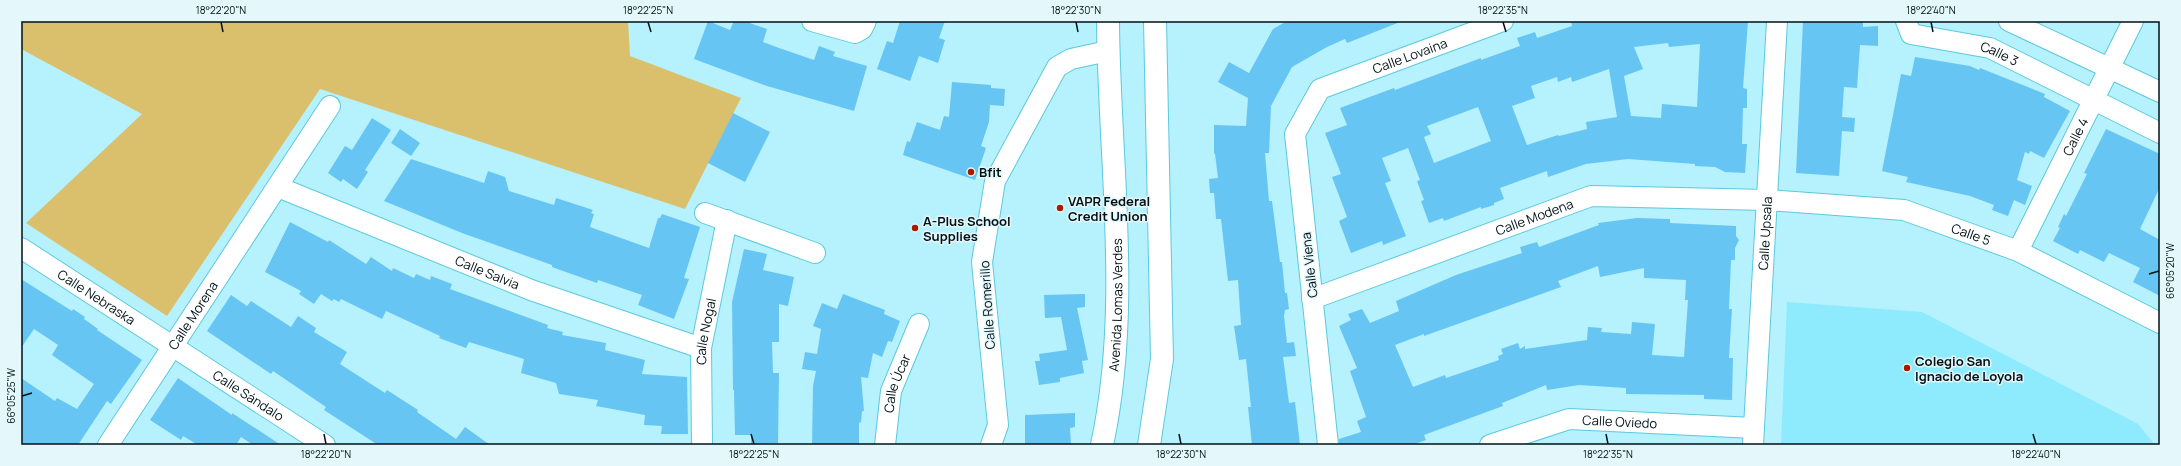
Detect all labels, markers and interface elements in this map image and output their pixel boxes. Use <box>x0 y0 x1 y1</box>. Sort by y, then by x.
text: 18°22'20"N <box>196 3 246 17</box>
text: 18°22'25"N <box>623 3 673 17</box>
text: 18°22'30"N <box>1051 3 1101 17</box>
text: 18°22'35"N <box>1478 3 1528 17</box>
text: 18°22'40"N <box>1906 3 1956 17</box>
street label: Calle Lovaina <box>1370 34 1450 78</box>
street label: Calle 3 <box>1979 38 2022 70</box>
street label: Calle 4 <box>2058 114 2093 159</box>
place label: Bfit <box>979 163 1002 181</box>
marker: Bfit <box>966 167 976 177</box>
place label: VAPR Federal Credit Union <box>1068 192 1150 225</box>
street label: Calle Modena <box>1493 194 1576 239</box>
street label: Calle Upsala <box>1754 196 1776 271</box>
marker: VAPR Federal Credit Union <box>1055 203 1065 213</box>
place label: A-Plus School Supplies <box>923 212 1011 245</box>
street label: Calle 5 <box>1949 219 1993 249</box>
marker: A-Plus School Supplies <box>910 223 920 233</box>
street label: Calle Viena <box>1297 231 1321 299</box>
street label: Avenida Lomas Verdes <box>1104 238 1126 372</box>
text: 66°05'20"W <box>2163 242 2177 299</box>
street label: Calle Salvia <box>452 251 522 293</box>
street label: Calle Romerillo <box>975 260 999 350</box>
street label: Calle Nebraska <box>54 265 139 329</box>
street label: Calle Morena <box>164 278 222 353</box>
street label: Calle Nogal <box>692 297 720 365</box>
street label: Calle Úcar <box>880 351 915 414</box>
place label: Colegio San Ignacio de Loyola <box>1915 352 2023 385</box>
marker: Colegio San Ignacio de Loyola <box>1902 363 1912 373</box>
street label: Calle Sándalo <box>209 366 288 425</box>
text: 66°05'25"W <box>4 368 18 424</box>
street label: Calle Oviedo <box>1582 411 1658 432</box>
text: 18°22'20"N <box>301 447 351 461</box>
text: 18°22'25"N <box>729 447 779 461</box>
text: 18°22'30"N <box>1156 447 1206 461</box>
text: 18°22'35"N <box>1583 447 1633 461</box>
text: 18°22'40"N <box>2011 447 2061 461</box>

